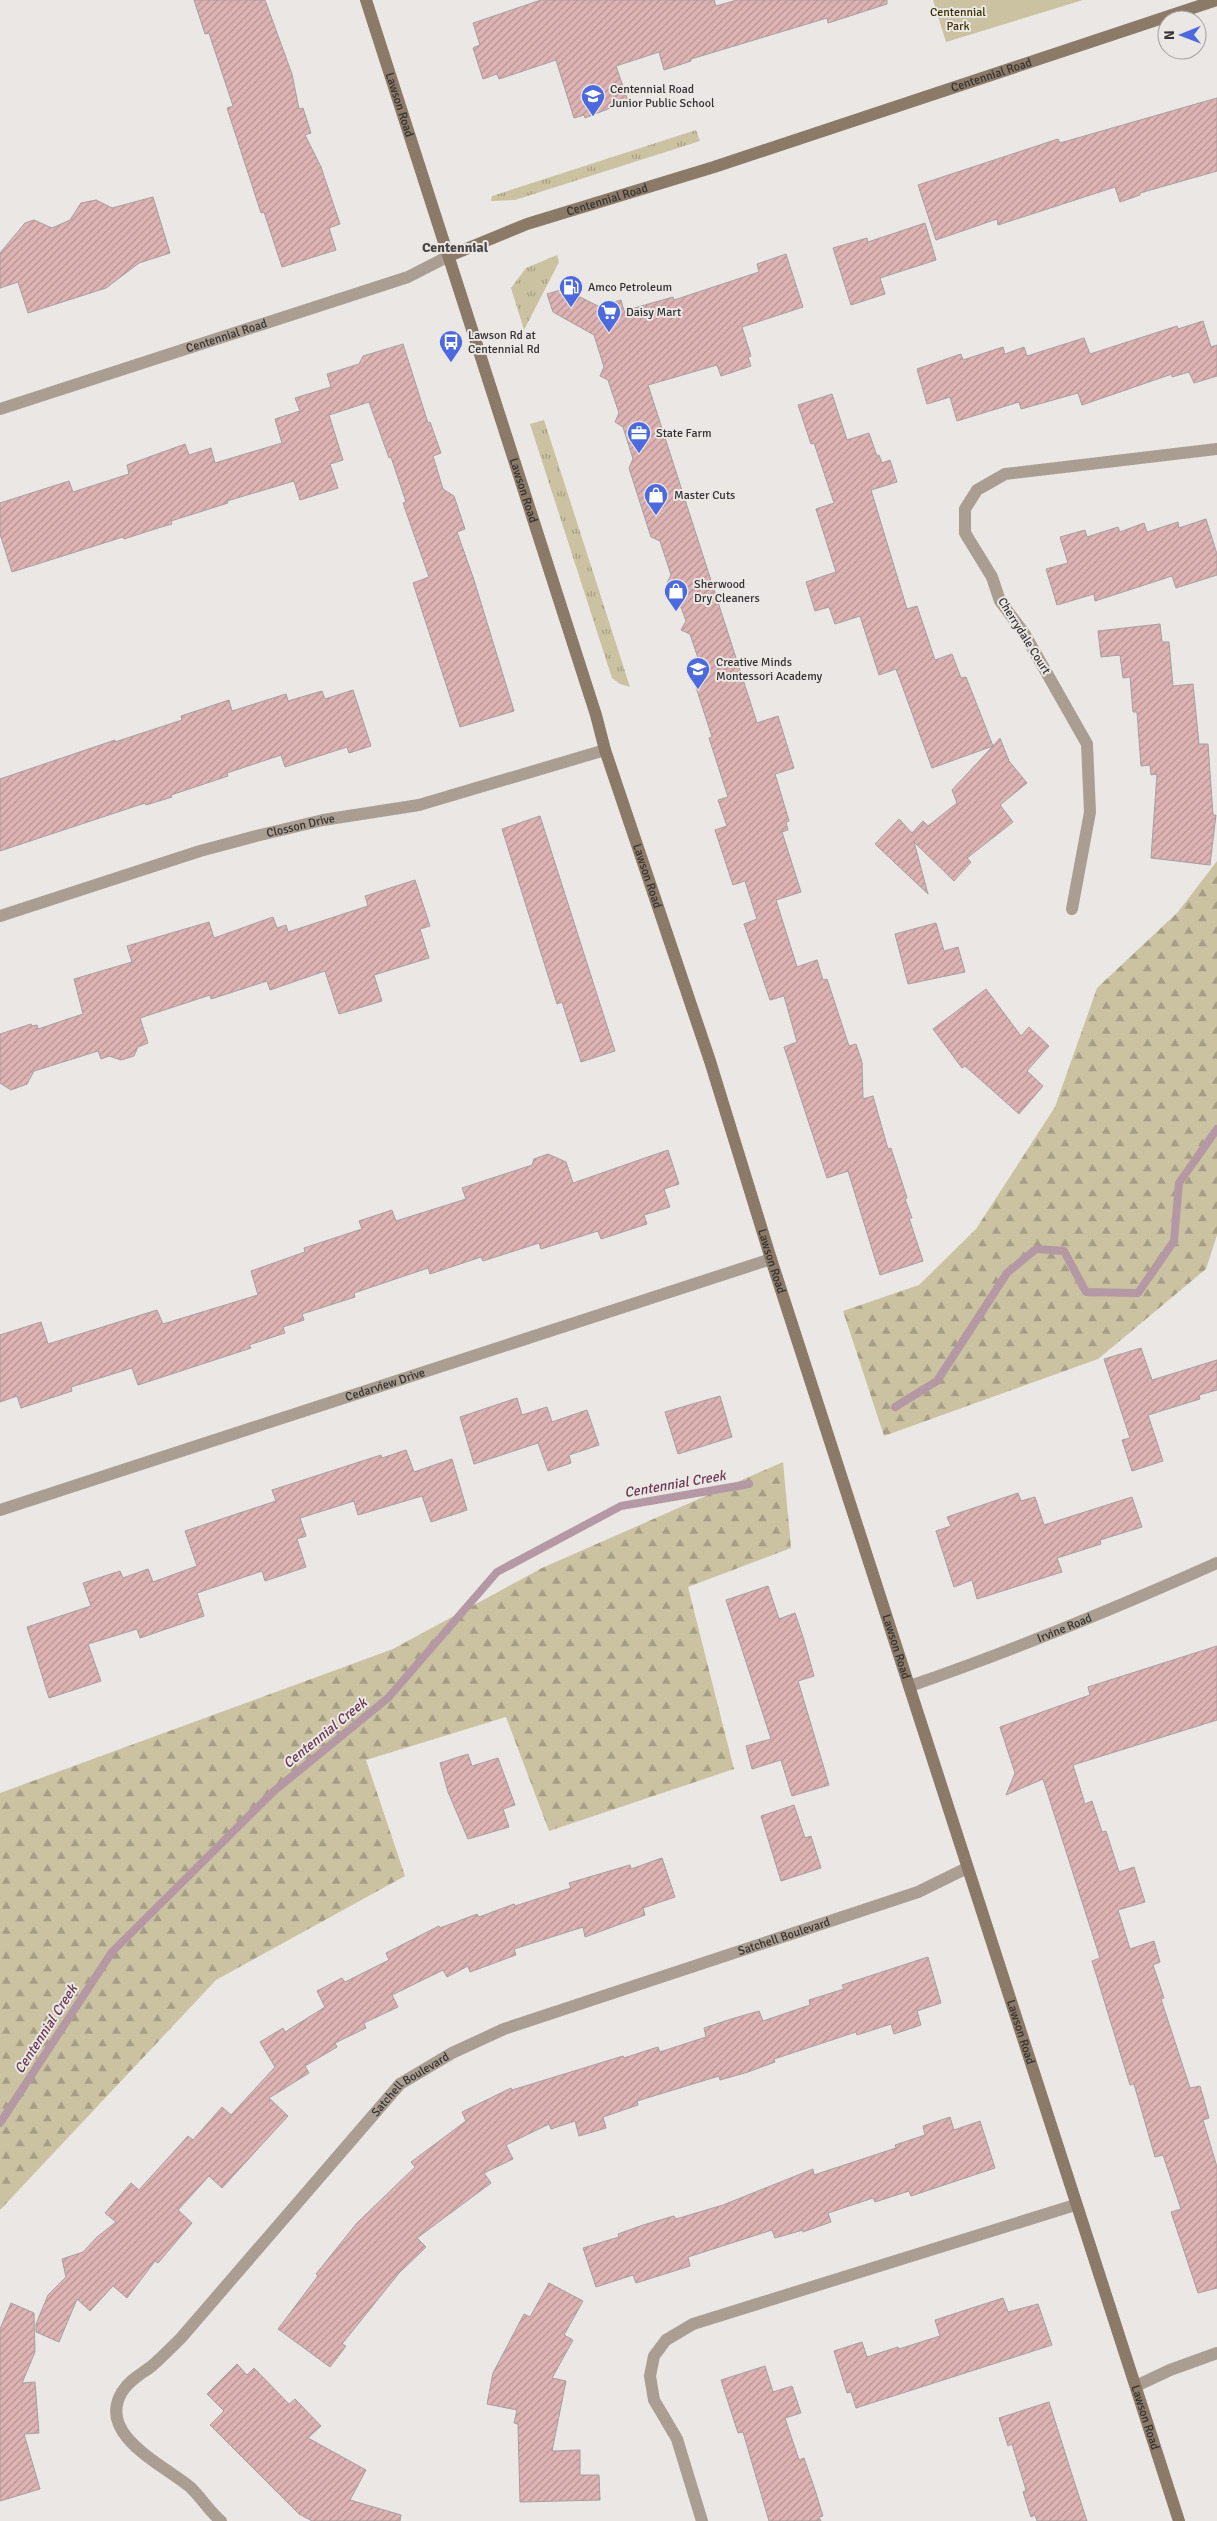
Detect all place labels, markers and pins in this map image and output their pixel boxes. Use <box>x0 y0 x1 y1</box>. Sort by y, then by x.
place label: Centennial Road Junior Public School <box>610 82 715 111</box>
school or university icon: Centennial Road Junior Public School <box>580 83 606 117</box>
fuel station icon: Amco Petroleum <box>558 274 584 308</box>
place label: Amco Petroleum <box>588 280 672 295</box>
supermarket icon: Daisy Mart <box>596 299 622 333</box>
place label: Daisy Mart <box>626 305 681 320</box>
place label: Lawson Rd at Centennial Rd <box>468 328 540 357</box>
bus stop icon: Lawson Rd at Centennial Rd <box>438 329 464 363</box>
office icon: State Farm <box>626 420 652 454</box>
place label: State Farm <box>656 426 711 441</box>
shop icon: Master Cuts <box>643 482 669 516</box>
place label: Master Cuts <box>674 488 735 503</box>
place label: Sherwood Dry Cleaners <box>694 577 760 606</box>
shop icon: Sherwood Dry Cleaners <box>663 578 689 612</box>
place label: Creative Minds Montessori Academy <box>716 655 822 684</box>
school or university icon: Creative Minds Montessori Academy <box>685 656 711 690</box>

